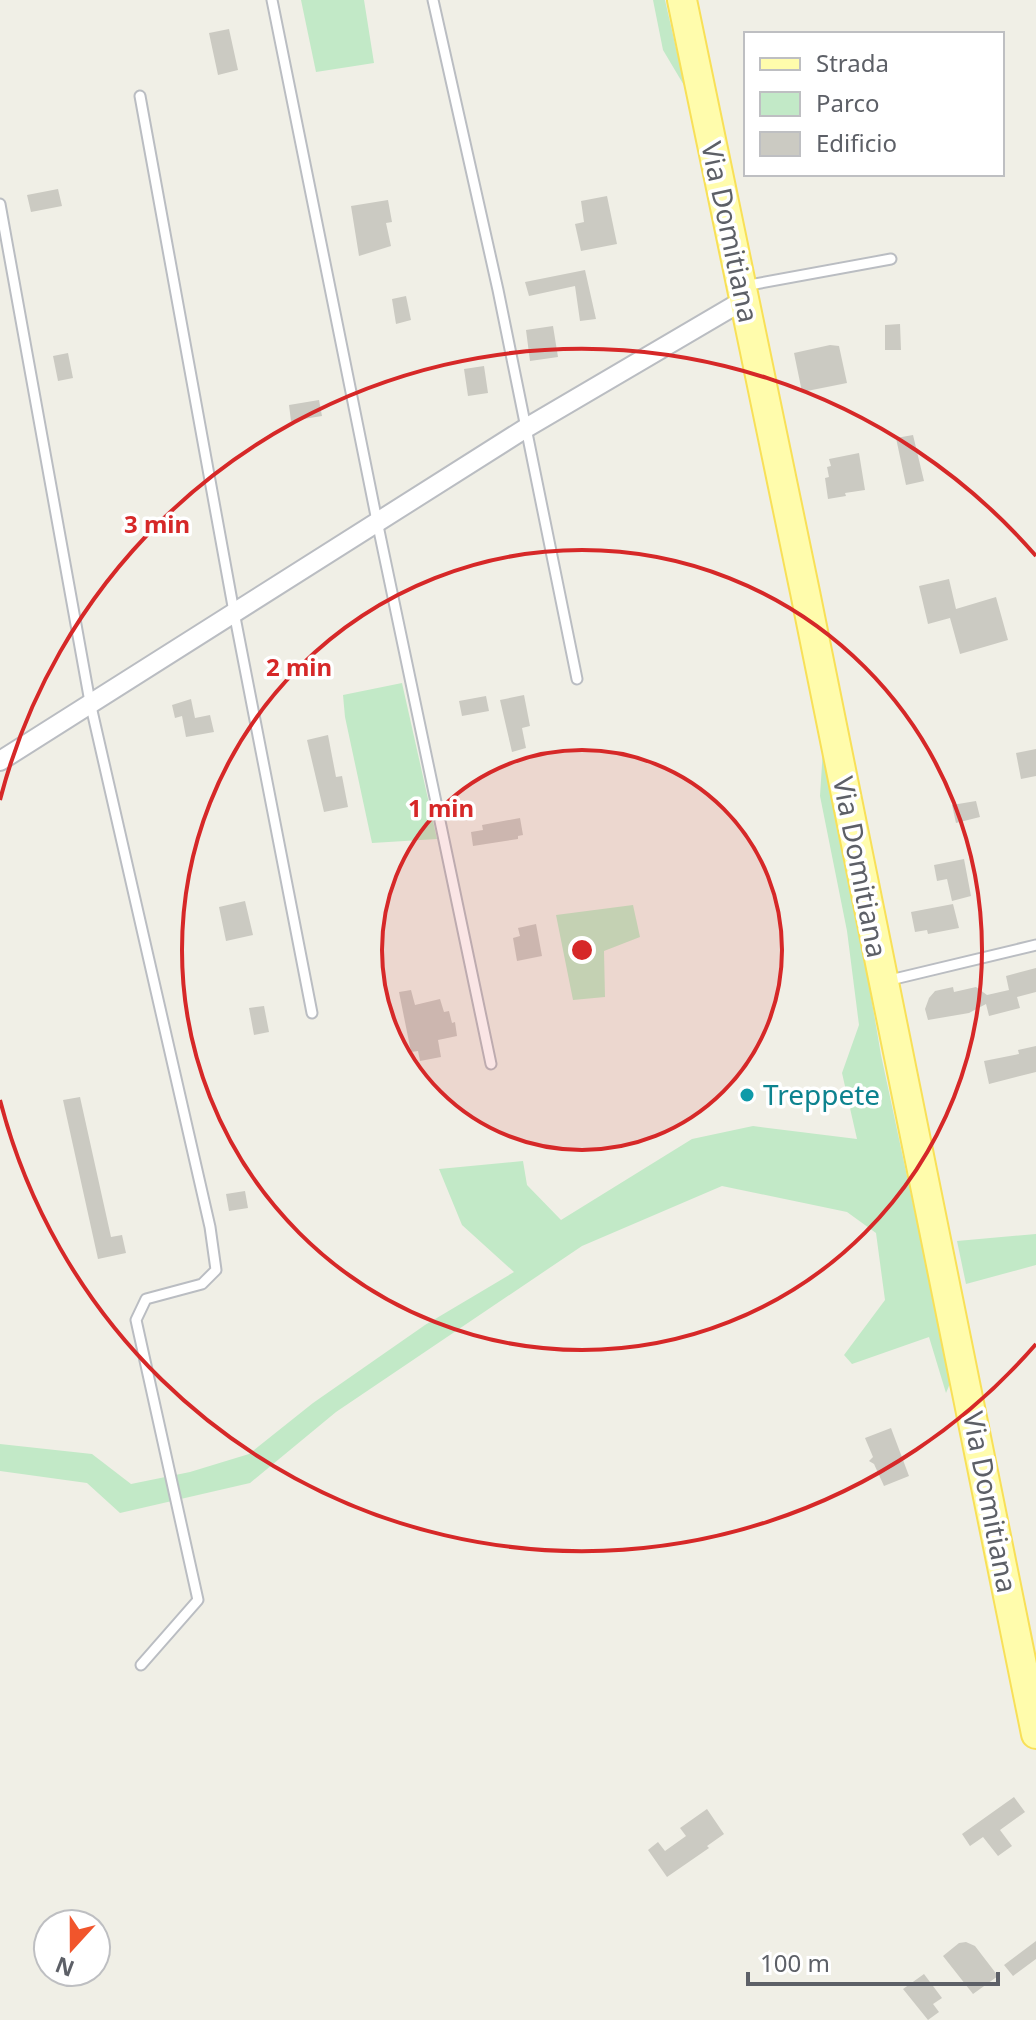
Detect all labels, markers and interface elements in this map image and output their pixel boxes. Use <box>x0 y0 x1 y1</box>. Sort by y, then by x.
legend <box>744 32 1004 176</box>
text: Strada <box>816 46 889 79</box>
text: Parco <box>816 86 879 119</box>
text: Edificio <box>816 126 897 159</box>
street label: Via Domitiana <box>693 138 769 326</box>
text: 3 min <box>124 507 190 540</box>
text: 2 min <box>266 650 332 683</box>
street label: Via Domitiana <box>825 773 897 961</box>
text: 1 min <box>408 791 474 824</box>
centre of rings <box>568 936 596 964</box>
place label: Treppete <box>763 1075 880 1113</box>
marker: Treppete <box>738 1086 756 1104</box>
street label: Via Domitiana <box>955 1408 1027 1596</box>
north arrow <box>32 1908 112 1988</box>
scale bar <box>748 1936 998 1986</box>
text: 100 m <box>760 1946 830 1979</box>
text: N <box>51 1950 78 1985</box>

